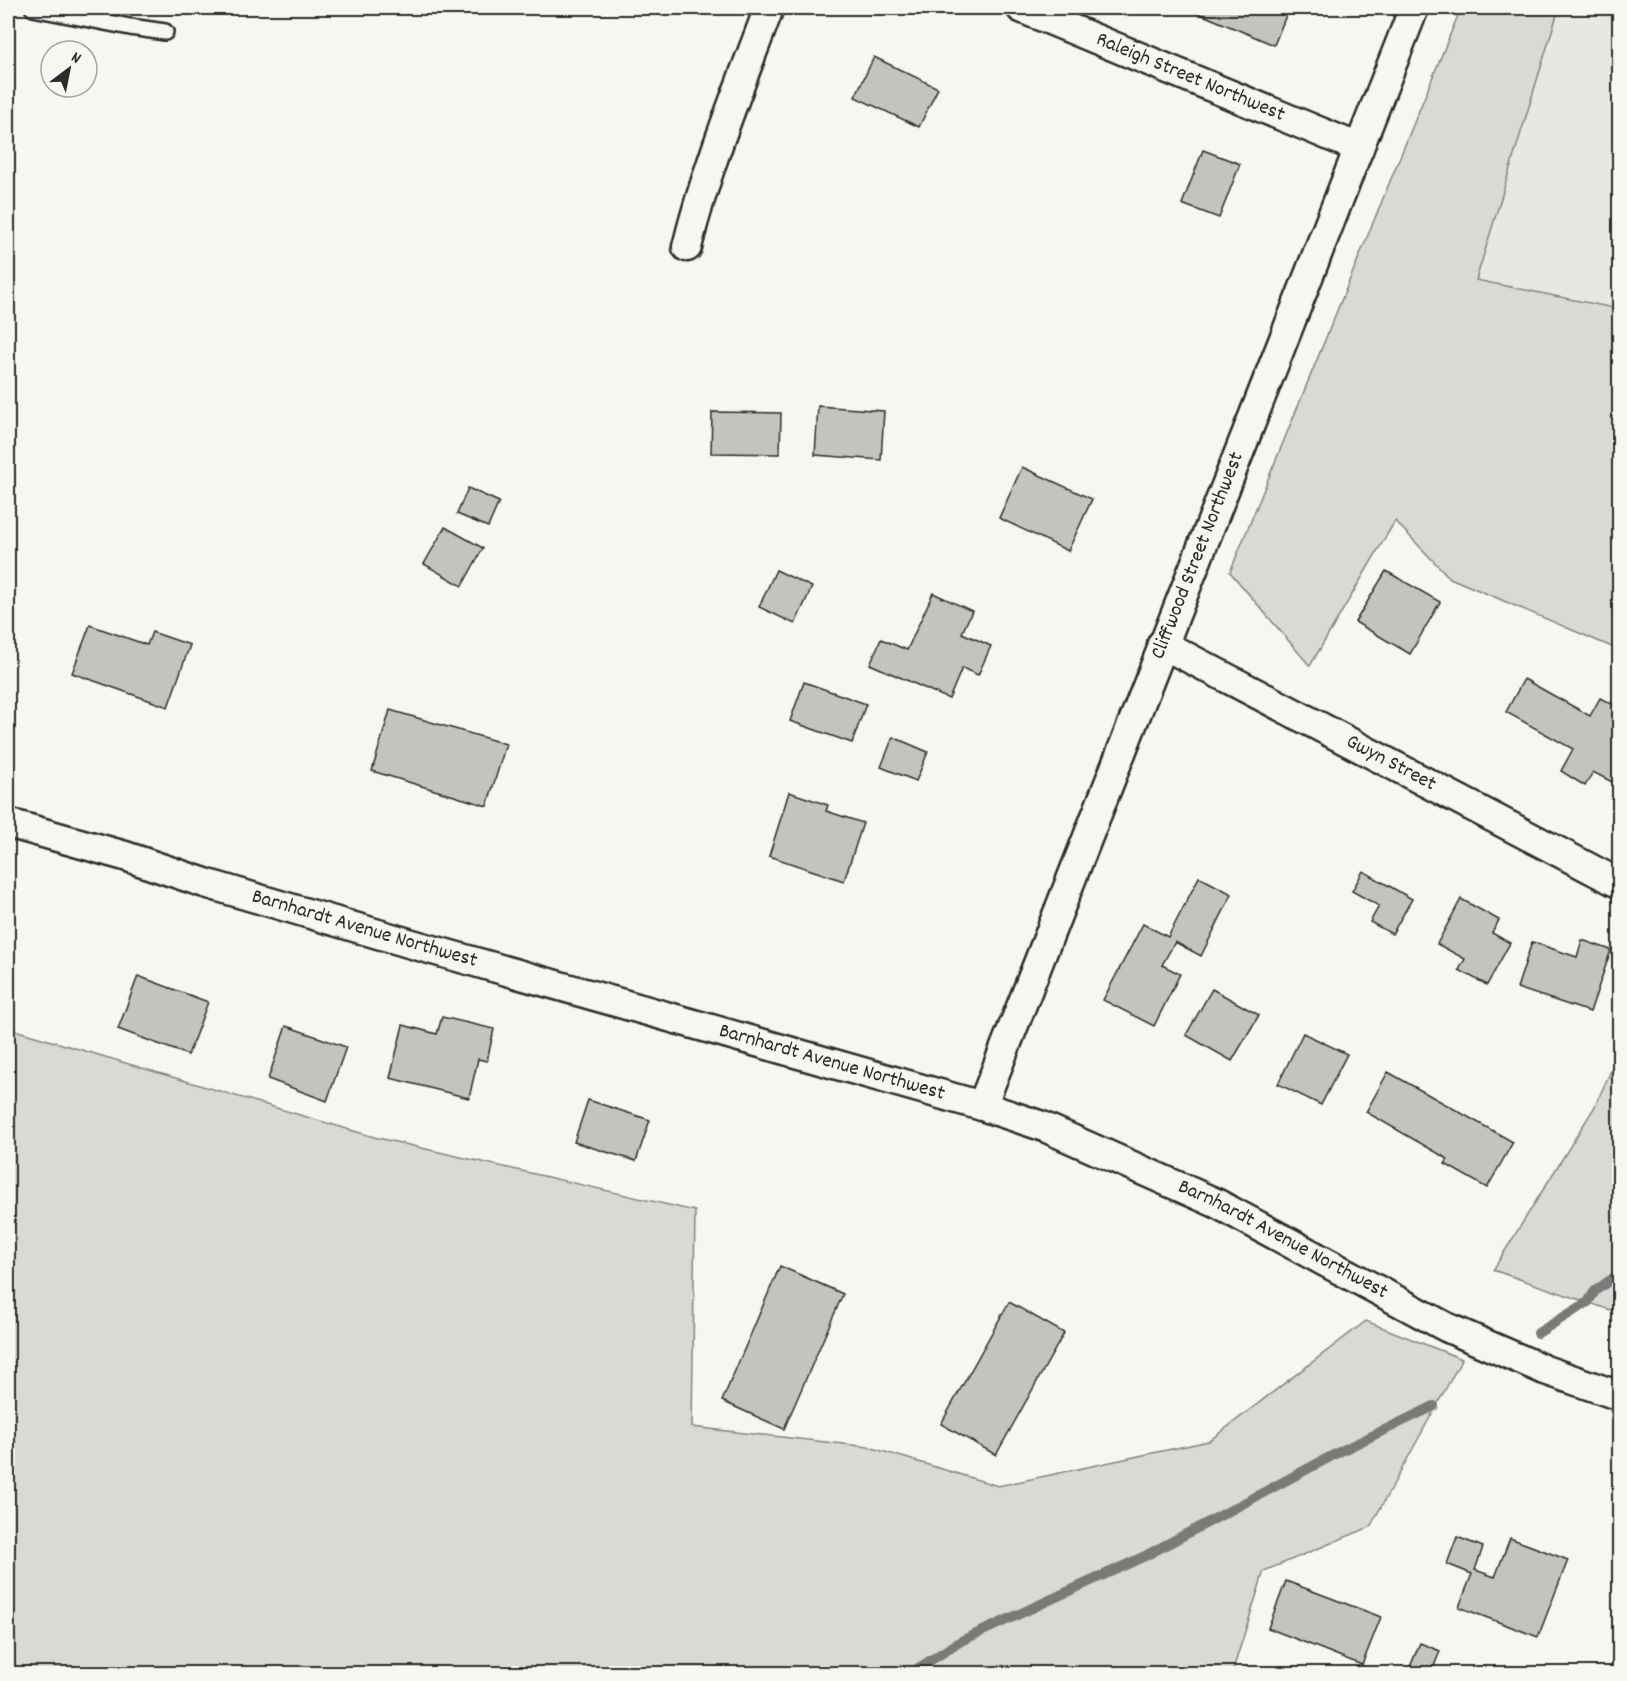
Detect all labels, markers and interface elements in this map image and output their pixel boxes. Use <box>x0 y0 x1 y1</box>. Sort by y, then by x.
street label: Raleigh Street Northwest <box>1091 26 1289 131</box>
north arrow <box>39 39 99 99</box>
text: N <box>66 47 85 70</box>
street label: Cliffwood Street Northwest <box>1144 448 1253 664</box>
street label: Gwyn Street <box>1340 728 1441 800</box>
street label: Barnhardt Avenue Northwest <box>248 883 481 977</box>
street label: Barnhardt Avenue Northwest <box>715 1017 948 1110</box>
street label: Barnhardt Avenue Northwest <box>1173 1173 1393 1308</box>

